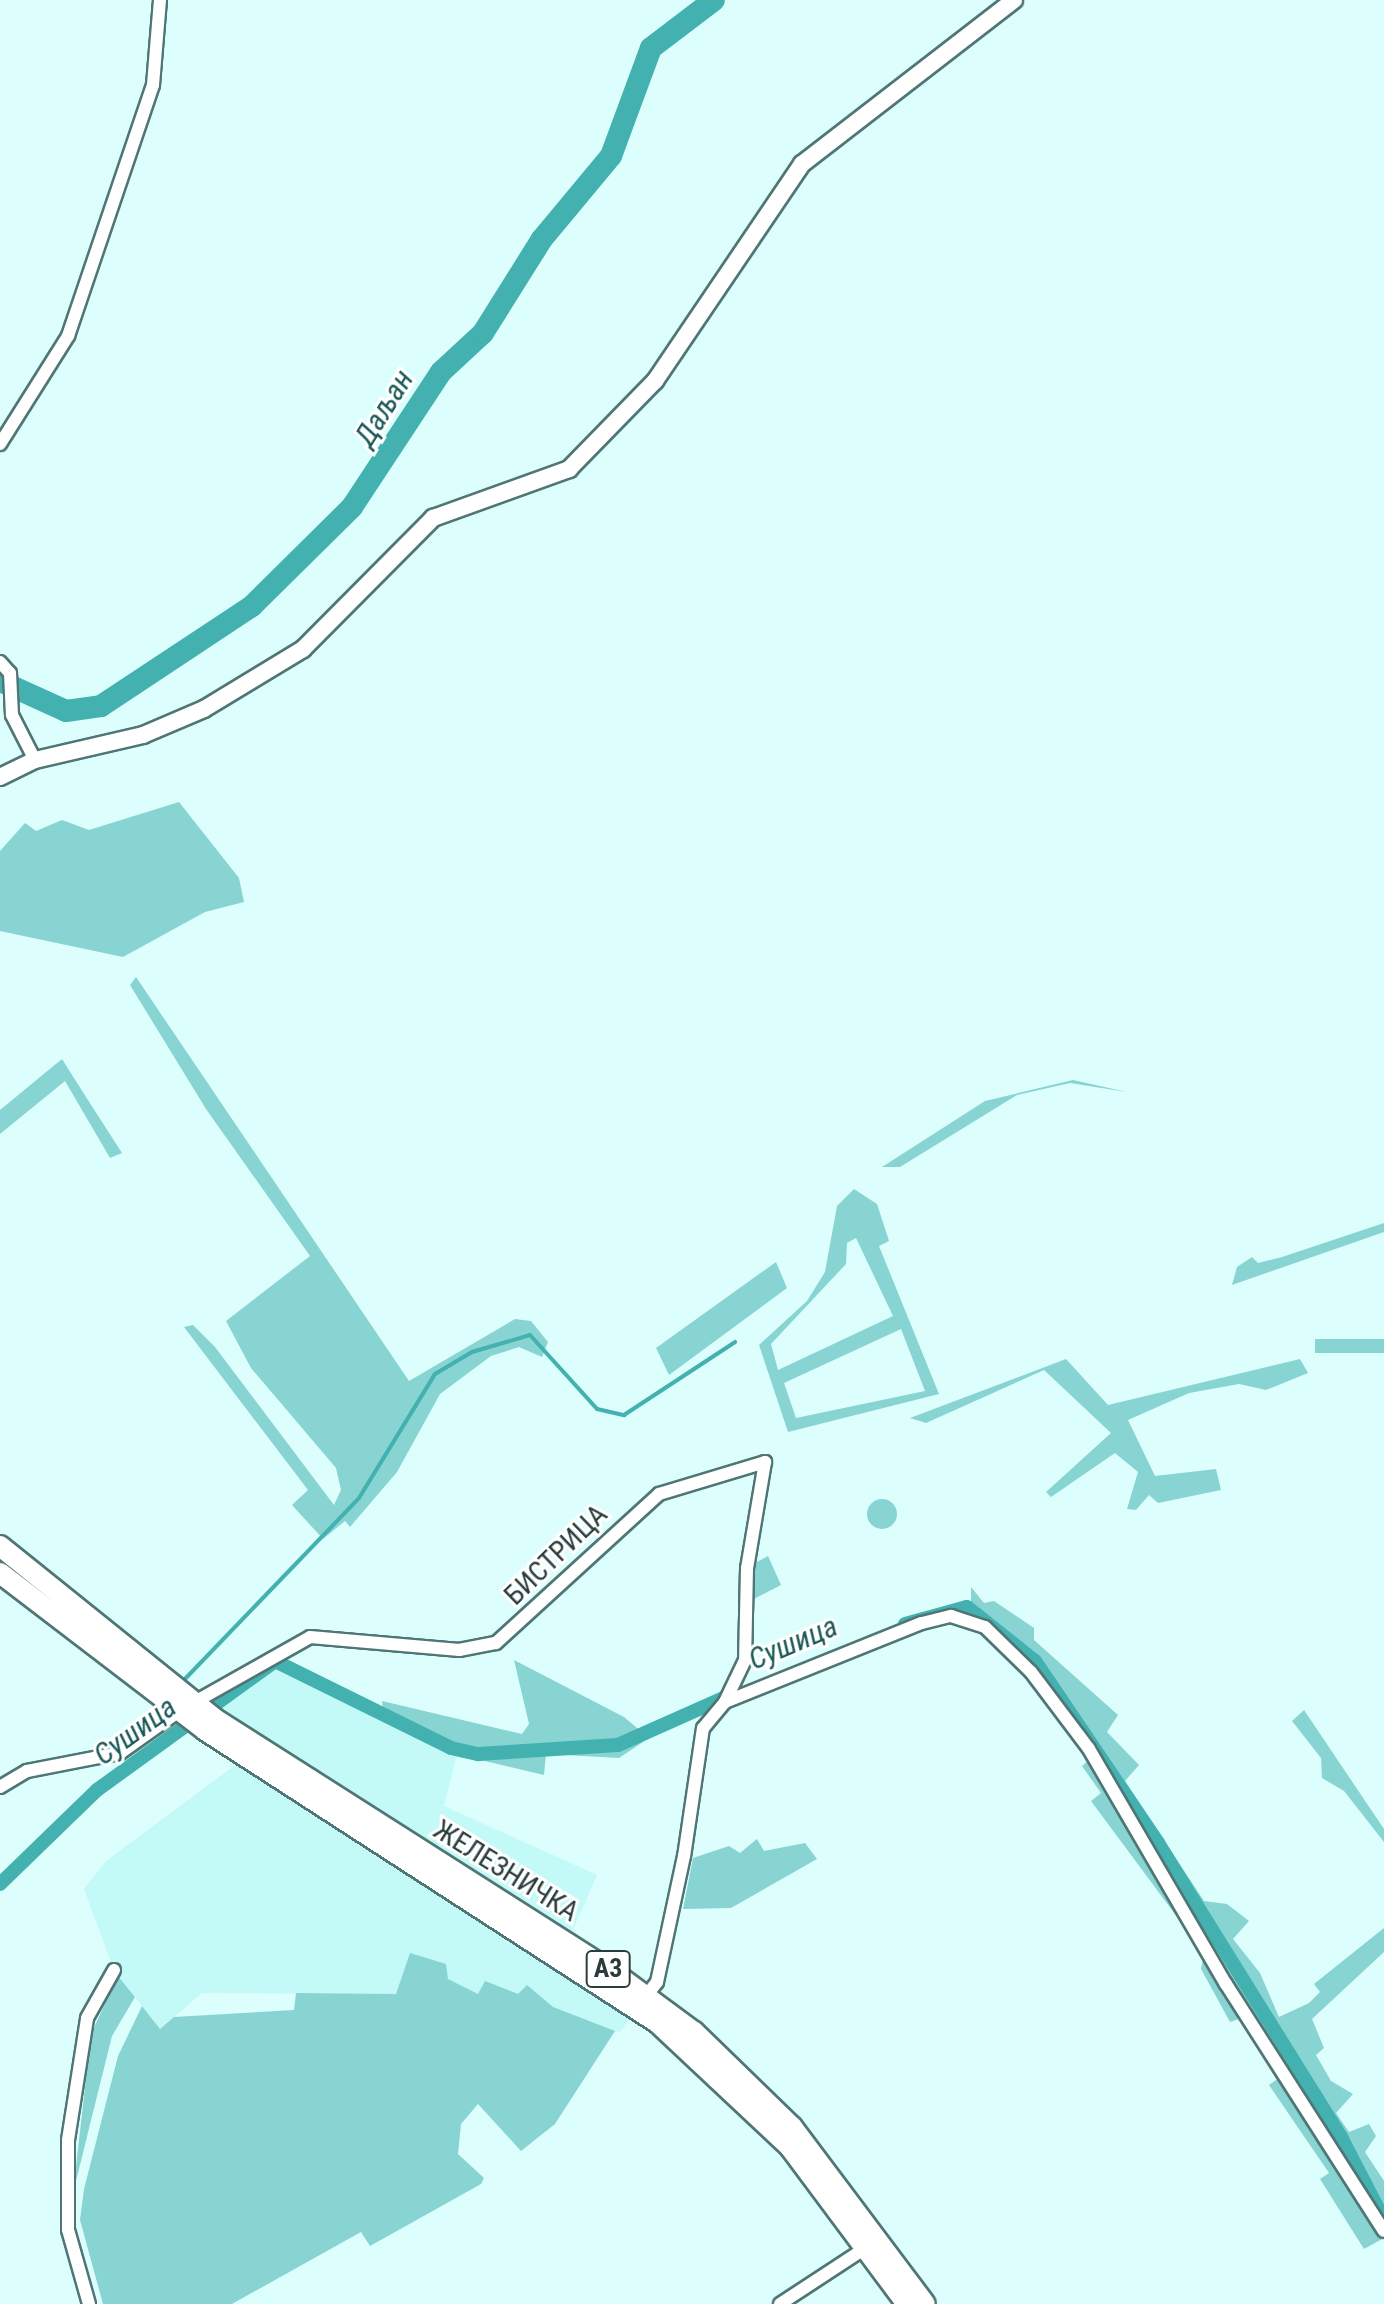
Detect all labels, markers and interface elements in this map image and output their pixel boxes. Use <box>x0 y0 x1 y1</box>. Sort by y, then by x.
water label: Даљан <box>347 363 421 453</box>
street label: БИСТРИЦА <box>498 1498 614 1612</box>
water label: Сушица <box>743 1608 843 1678</box>
water label: Сушица <box>87 1689 183 1773</box>
street label: ЖЕЛЕЗНИЧКА <box>427 1813 585 1929</box>
road number: A3 <box>584 1947 632 1991</box>

